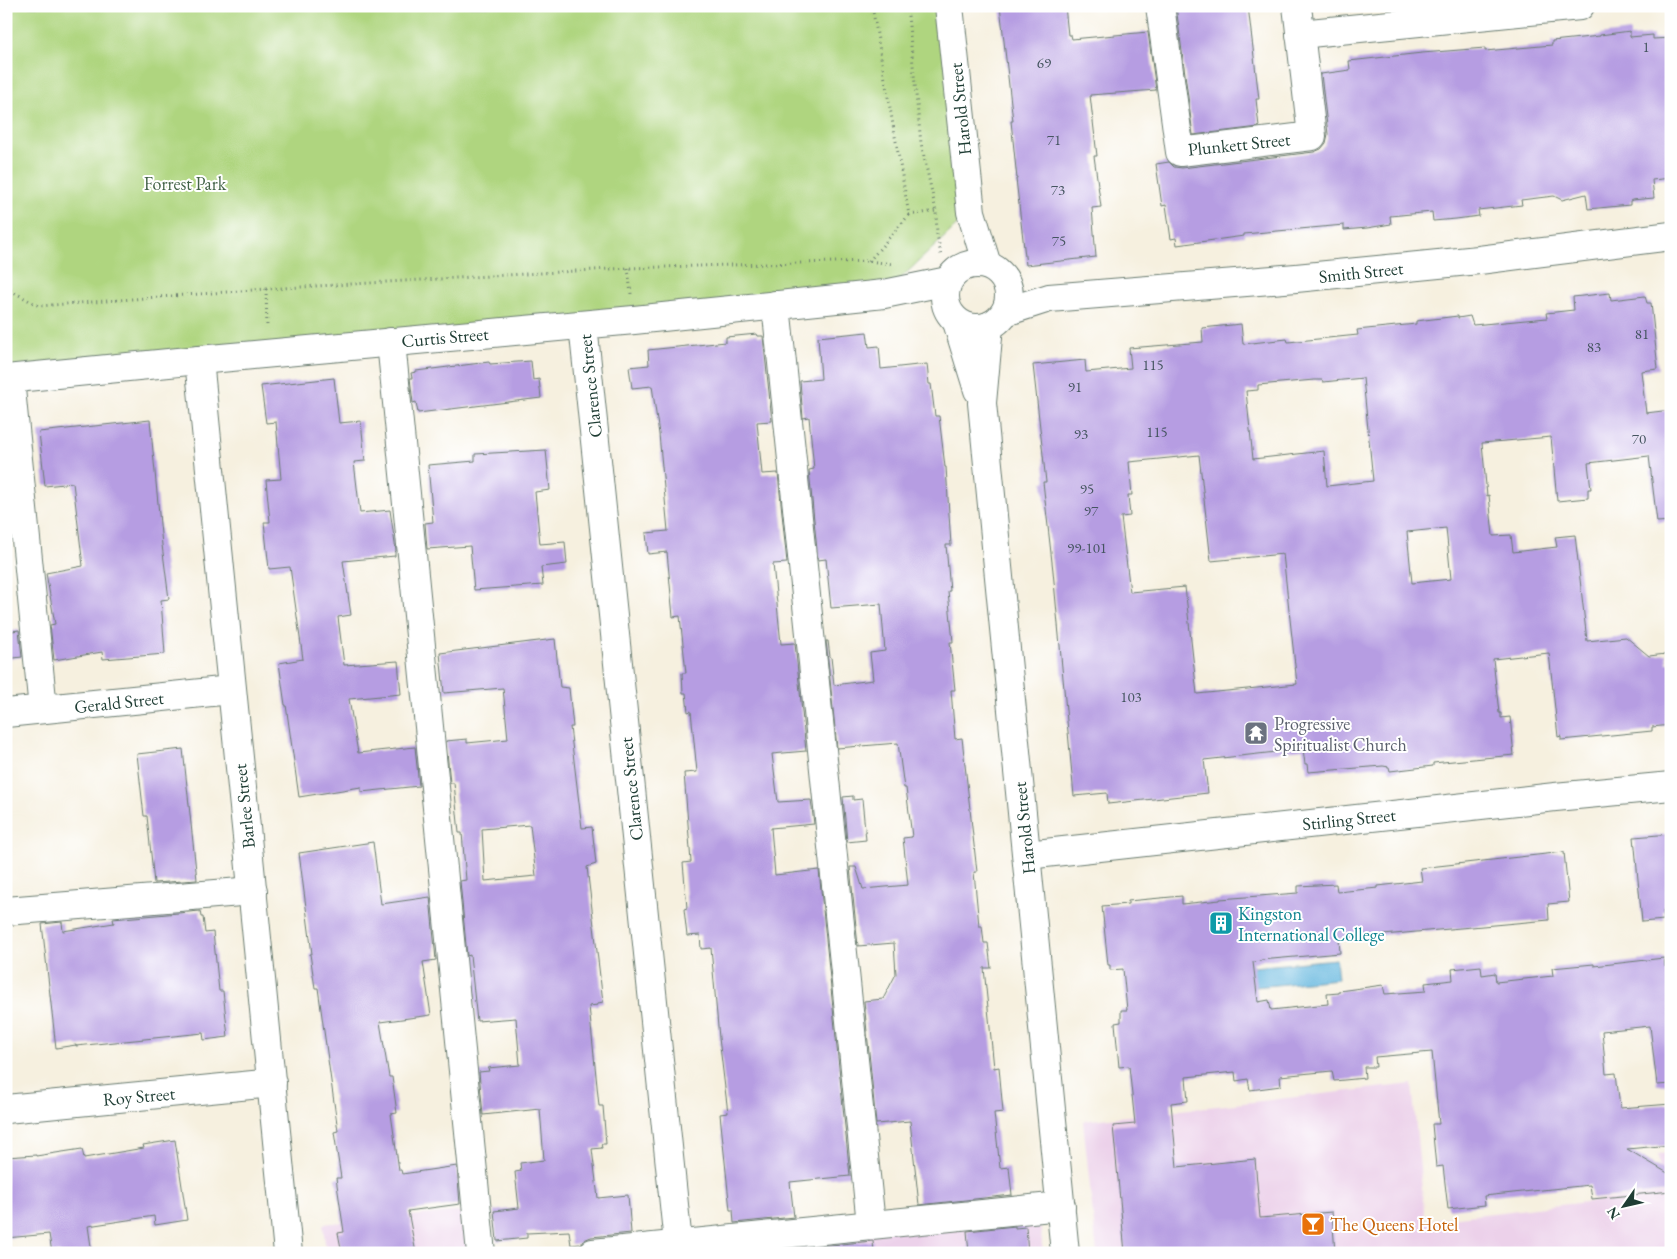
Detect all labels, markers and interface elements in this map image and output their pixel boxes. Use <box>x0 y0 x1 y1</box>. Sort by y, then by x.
house number: 1 <box>1642 37 1650 56</box>
house number: 69 <box>1037 53 1051 72</box>
street label: Harold Street <box>944 61 976 156</box>
street label: Plunkett Street <box>1186 127 1292 161</box>
house number: 71 <box>1047 130 1061 149</box>
park label: Forrest Park <box>144 172 227 195</box>
house number: 73 <box>1051 180 1065 199</box>
house number: 75 <box>1052 231 1066 250</box>
street label: Smith Street <box>1318 256 1405 288</box>
street label: Curtis Street <box>401 322 490 352</box>
house number: 81 <box>1635 324 1649 343</box>
street label: Clarence Street <box>573 333 607 439</box>
house number: 83 <box>1587 337 1601 356</box>
house number: 115 <box>1142 355 1164 374</box>
house number: 91 <box>1068 377 1082 396</box>
house number: 115 <box>1146 422 1168 441</box>
house number: 93 <box>1074 424 1088 443</box>
house number: 70 <box>1632 429 1646 448</box>
house number: 95 <box>1080 479 1094 498</box>
house number: 97 <box>1084 501 1099 520</box>
house number: 99-101 <box>1067 538 1107 557</box>
street label: Gerald Street <box>73 686 165 718</box>
house number: 103 <box>1120 687 1142 706</box>
place label: Progressive Spiritualist Church <box>1274 712 1407 756</box>
temple icon: Progressive Spiritualist Church <box>1243 720 1269 746</box>
street label: Clarence Street <box>614 736 648 842</box>
street label: Barlee Street <box>228 762 260 850</box>
street label: Harold Street <box>1008 780 1040 875</box>
street label: Stirling Street <box>1301 803 1397 835</box>
place label: Kingston International College <box>1238 902 1385 946</box>
building icon: Kingston International College <box>1208 910 1234 936</box>
street label: Roy Street <box>102 1081 176 1111</box>
north arrow <box>1600 1182 1650 1232</box>
text: N <box>1602 1203 1624 1223</box>
bar icon: The Queens Hotel <box>1300 1211 1326 1237</box>
place label: The Queens Hotel <box>1330 1213 1458 1236</box>

